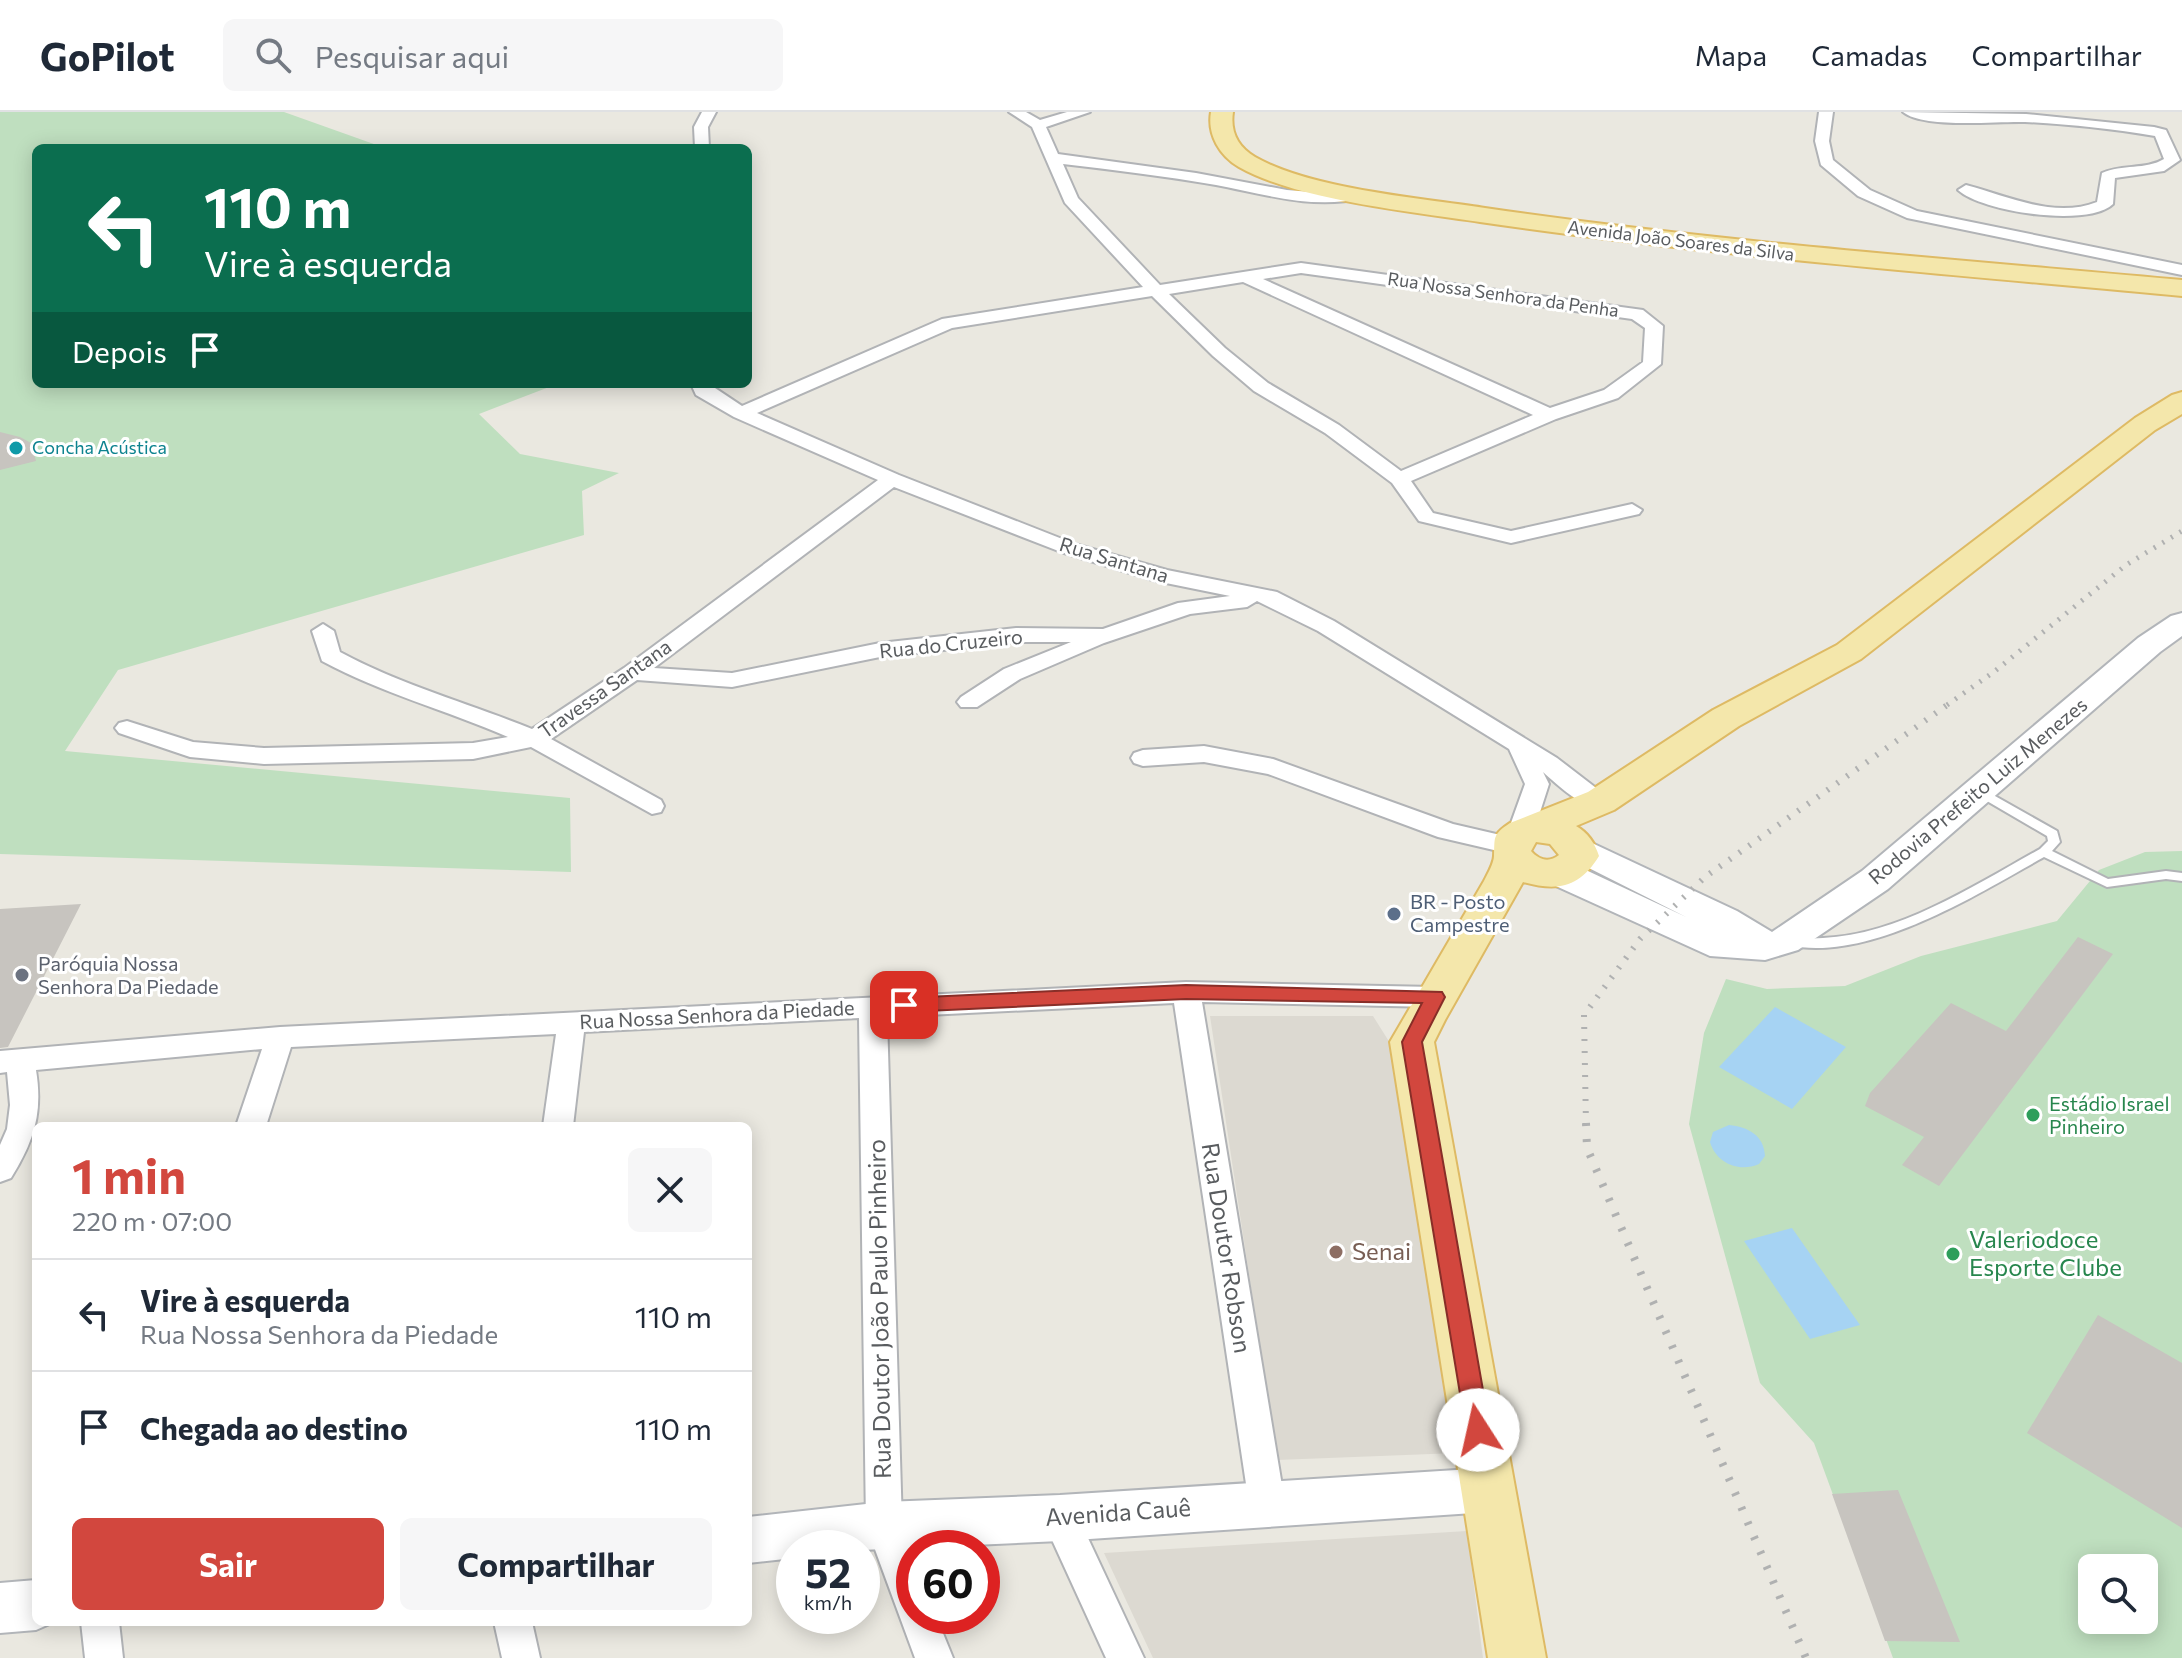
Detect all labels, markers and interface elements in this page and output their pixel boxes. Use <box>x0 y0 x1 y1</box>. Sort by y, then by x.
search box <box>223 19 783 91</box>
text: GoPilot <box>40 32 175 79</box>
icon: search <box>251 33 295 77</box>
text: Pesquisar aqui <box>315 37 509 74</box>
text: Mapa <box>1695 38 1767 72</box>
text: Camadas <box>1811 38 1928 72</box>
text: Compartilhar <box>1972 38 2142 72</box>
text: 110 m <box>204 171 351 240</box>
icon: left <box>72 176 176 280</box>
street label: Avenida João Soares da Silva <box>1567 215 1796 265</box>
text: Vire à esquerda <box>204 240 452 284</box>
street label: Rua Nossa Senhora da Penha <box>1386 267 1620 321</box>
icon: arrive <box>183 328 227 372</box>
text: Depois <box>72 332 167 369</box>
place label: Concha Acústica <box>32 436 167 458</box>
marker: Concha Acústica <box>7 439 25 457</box>
street label: Rua Santana <box>1057 531 1172 587</box>
street label: Rua do Cruzeiro <box>878 624 1024 662</box>
street label: Travessa Santana <box>534 634 675 743</box>
street label: Rodovia Prefeito Luiz Menezes <box>1863 692 2091 889</box>
place label: BR - Posto Campestre <box>1410 889 1509 936</box>
marker: BR - Posto Campestre <box>1385 905 1403 923</box>
place label: Paróquia Nossa Senhora Da Piedade <box>38 951 219 998</box>
marker: Paróquia Nossa Senhora Da Piedade <box>13 966 31 984</box>
pin <box>870 971 938 1039</box>
icon: arrive <box>882 983 926 1027</box>
street label: Rua Nossa Senhora da Piedade <box>579 995 855 1033</box>
place label: Estádio Israel Pinheiro <box>2049 1091 2169 1138</box>
marker: Estádio Israel Pinheiro <box>2024 1106 2042 1124</box>
street label: Rua Doutor João Paulo Pinheiro <box>861 1139 896 1479</box>
street label: Rua Doutor Robson <box>1197 1140 1258 1355</box>
text: 1 min <box>72 1145 186 1204</box>
button: close <box>628 1148 712 1232</box>
text: 220 m · 07:00 <box>72 1205 232 1236</box>
place label: Valeriodoce Esporte Clube <box>1969 1224 2122 1281</box>
place label: Senai <box>1352 1236 1411 1265</box>
marker: Senai <box>1327 1243 1345 1261</box>
marker: Valeriodoce Esporte Clube <box>1944 1245 1962 1263</box>
text: Vire à esquerda <box>140 1281 350 1318</box>
icon: left <box>72 1293 116 1337</box>
text: 110 m <box>635 1297 712 1334</box>
text: Rua Nossa Senhora da Piedade <box>140 1318 498 1349</box>
position arrow <box>1436 1388 1520 1472</box>
icon: arrive <box>72 1405 116 1449</box>
text: Chegada ao destino <box>140 1409 408 1446</box>
text: 110 m <box>635 1409 712 1446</box>
street label: Avenida Cauê <box>1044 1492 1192 1531</box>
button: Sair <box>72 1518 384 1610</box>
button: Compartilhar <box>400 1518 712 1610</box>
speed limit sign: 60 <box>896 1530 1000 1634</box>
text: 52 <box>805 1547 851 1596</box>
map controls <box>2078 1554 2158 1634</box>
button: search <box>2078 1554 2158 1634</box>
text: km/h <box>804 1590 852 1614</box>

